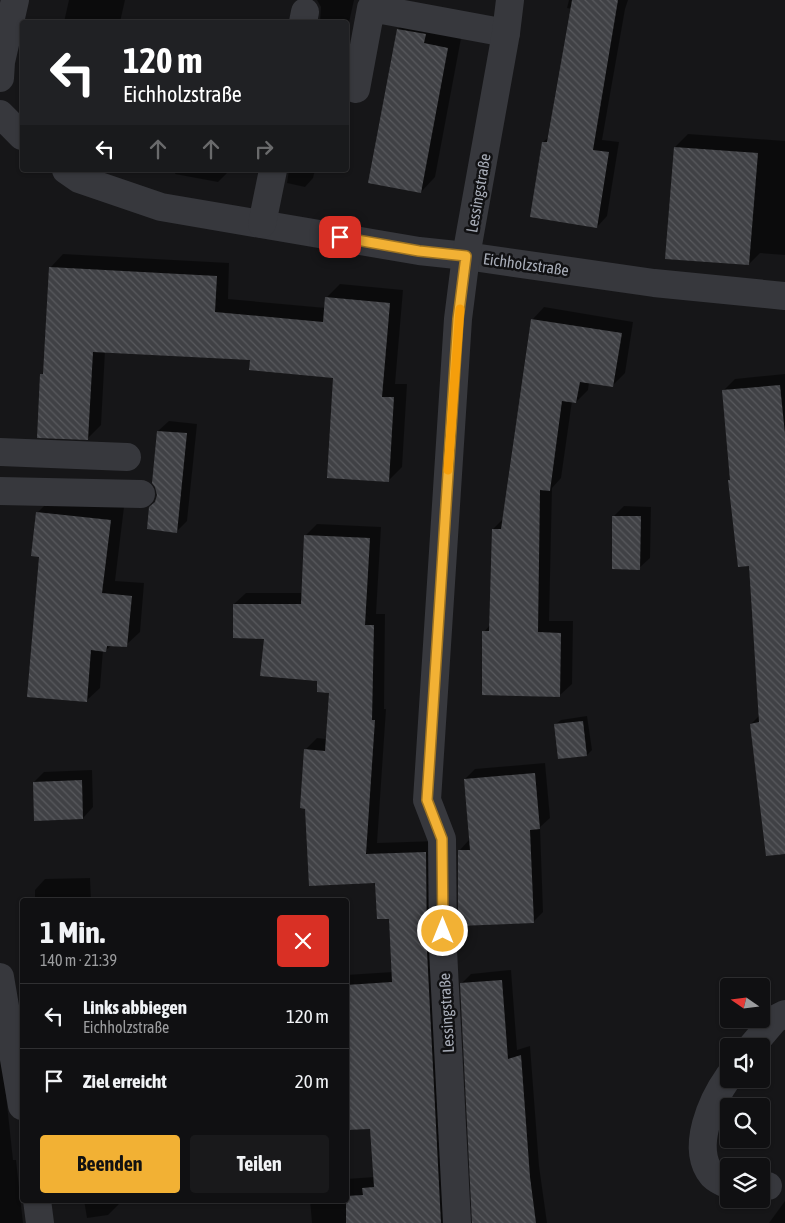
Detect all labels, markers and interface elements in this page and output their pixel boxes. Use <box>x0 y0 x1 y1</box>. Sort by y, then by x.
icon: left <box>40 40 105 105</box>
text: 120 m <box>123 40 202 80</box>
text: Eichholzstraße <box>123 81 242 107</box>
icon: left <box>91 135 119 163</box>
icon: ahead <box>144 135 172 163</box>
icon: ahead <box>197 135 225 163</box>
icon: right <box>250 135 278 163</box>
street label: Lessingstraße <box>462 152 495 234</box>
pin <box>319 216 361 258</box>
icon: arrive <box>326 223 354 251</box>
street label: Eichholzstraße <box>482 249 570 279</box>
position arrow <box>416 904 468 956</box>
text: 1 Min. <box>40 915 105 949</box>
button: close <box>277 915 329 967</box>
text: 140 m · 21:39 <box>40 951 117 969</box>
street label: Lessingstraße <box>435 973 458 1053</box>
north arrow <box>720 978 770 1028</box>
map controls <box>720 978 770 1208</box>
text: Links abbiegen <box>83 996 187 1018</box>
icon: left <box>40 1002 68 1030</box>
text: 120 m <box>286 1005 329 1027</box>
text: Eichholzstraße <box>83 1018 169 1036</box>
button: sound <box>720 1038 770 1088</box>
icon: arrive <box>40 1067 68 1095</box>
text: Ziel erreicht <box>83 1070 167 1092</box>
text: 20 m <box>295 1070 329 1092</box>
button: search <box>720 1098 770 1148</box>
button: Beenden <box>40 1135 180 1193</box>
button: Teilen <box>190 1135 329 1193</box>
button: layers <box>720 1158 770 1208</box>

